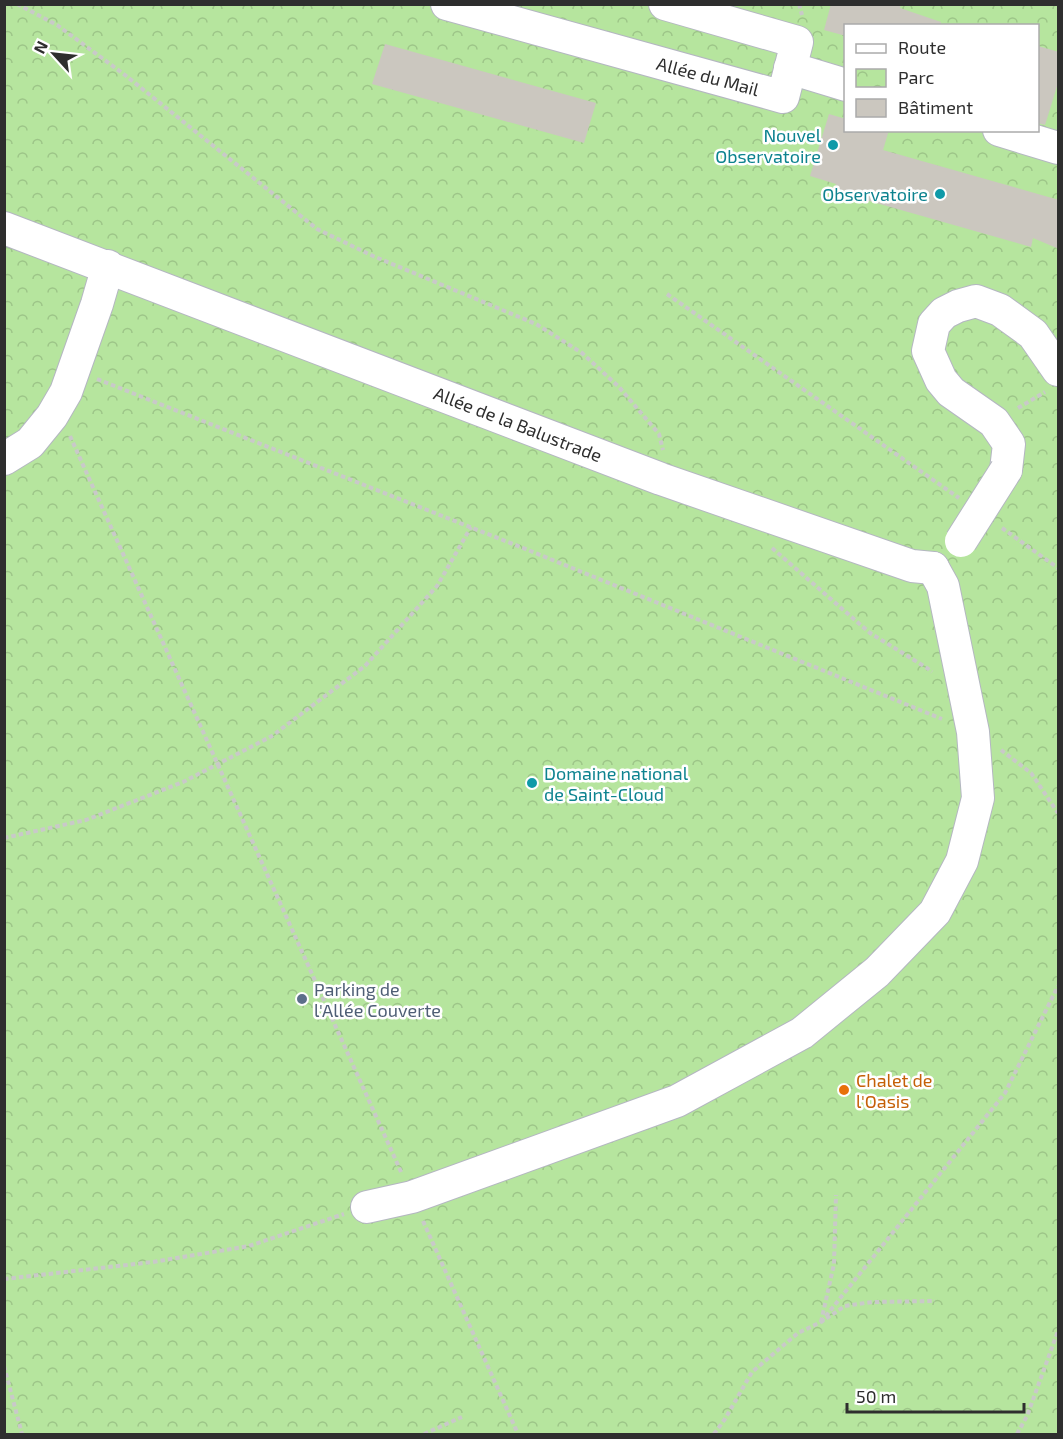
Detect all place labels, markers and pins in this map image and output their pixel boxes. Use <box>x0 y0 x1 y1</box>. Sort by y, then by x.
place label: Nouvel Observatoire <box>715 124 822 167</box>
marker: Nouvel Observatoire <box>826 138 840 152</box>
place label: Observatoire <box>822 183 928 205</box>
marker: Observatoire <box>933 187 947 201</box>
place label: Domaine national de Saint-Cloud <box>544 762 689 805</box>
marker: Domaine national de Saint-Cloud <box>525 776 539 790</box>
place label: Parking de l'Allée Couverte <box>314 978 441 1021</box>
marker: Parking de l'Allée Couverte <box>295 992 309 1006</box>
place label: Chalet de l'Oasis <box>856 1069 932 1112</box>
marker: Chalet de l'Oasis <box>837 1083 851 1097</box>

